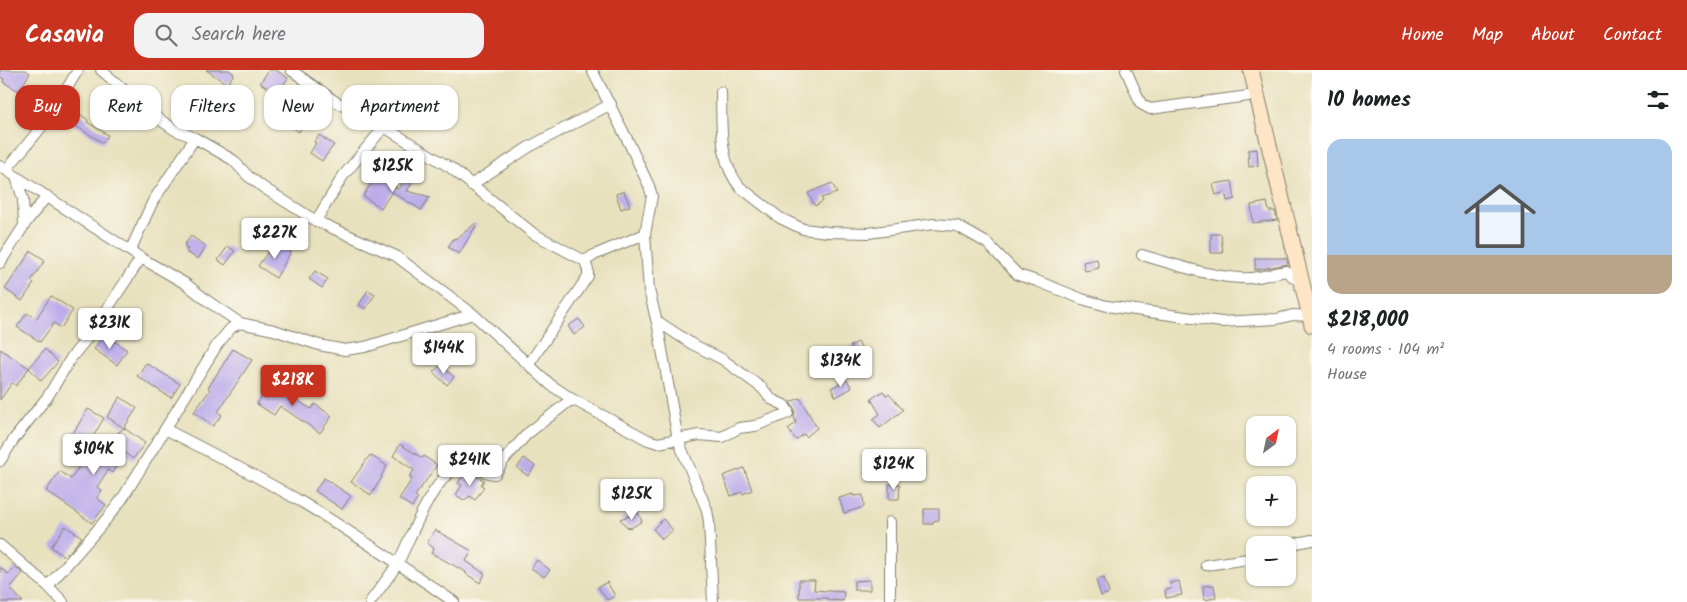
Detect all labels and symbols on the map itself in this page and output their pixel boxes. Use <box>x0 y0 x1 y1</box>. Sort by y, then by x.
pin: $125K <box>358 150 428 193</box>
pin: $227K <box>240 218 310 260</box>
pin: $231K <box>75 308 145 350</box>
pin: $144K <box>409 332 479 375</box>
pin: $134K <box>806 346 876 388</box>
pin: $218K <box>258 364 328 407</box>
north arrow <box>1246 416 1296 466</box>
pin: $104K <box>59 434 129 476</box>
pin: $241K <box>435 444 505 487</box>
pin: $124K <box>859 448 929 491</box>
pin: $125K <box>597 478 667 521</box>

